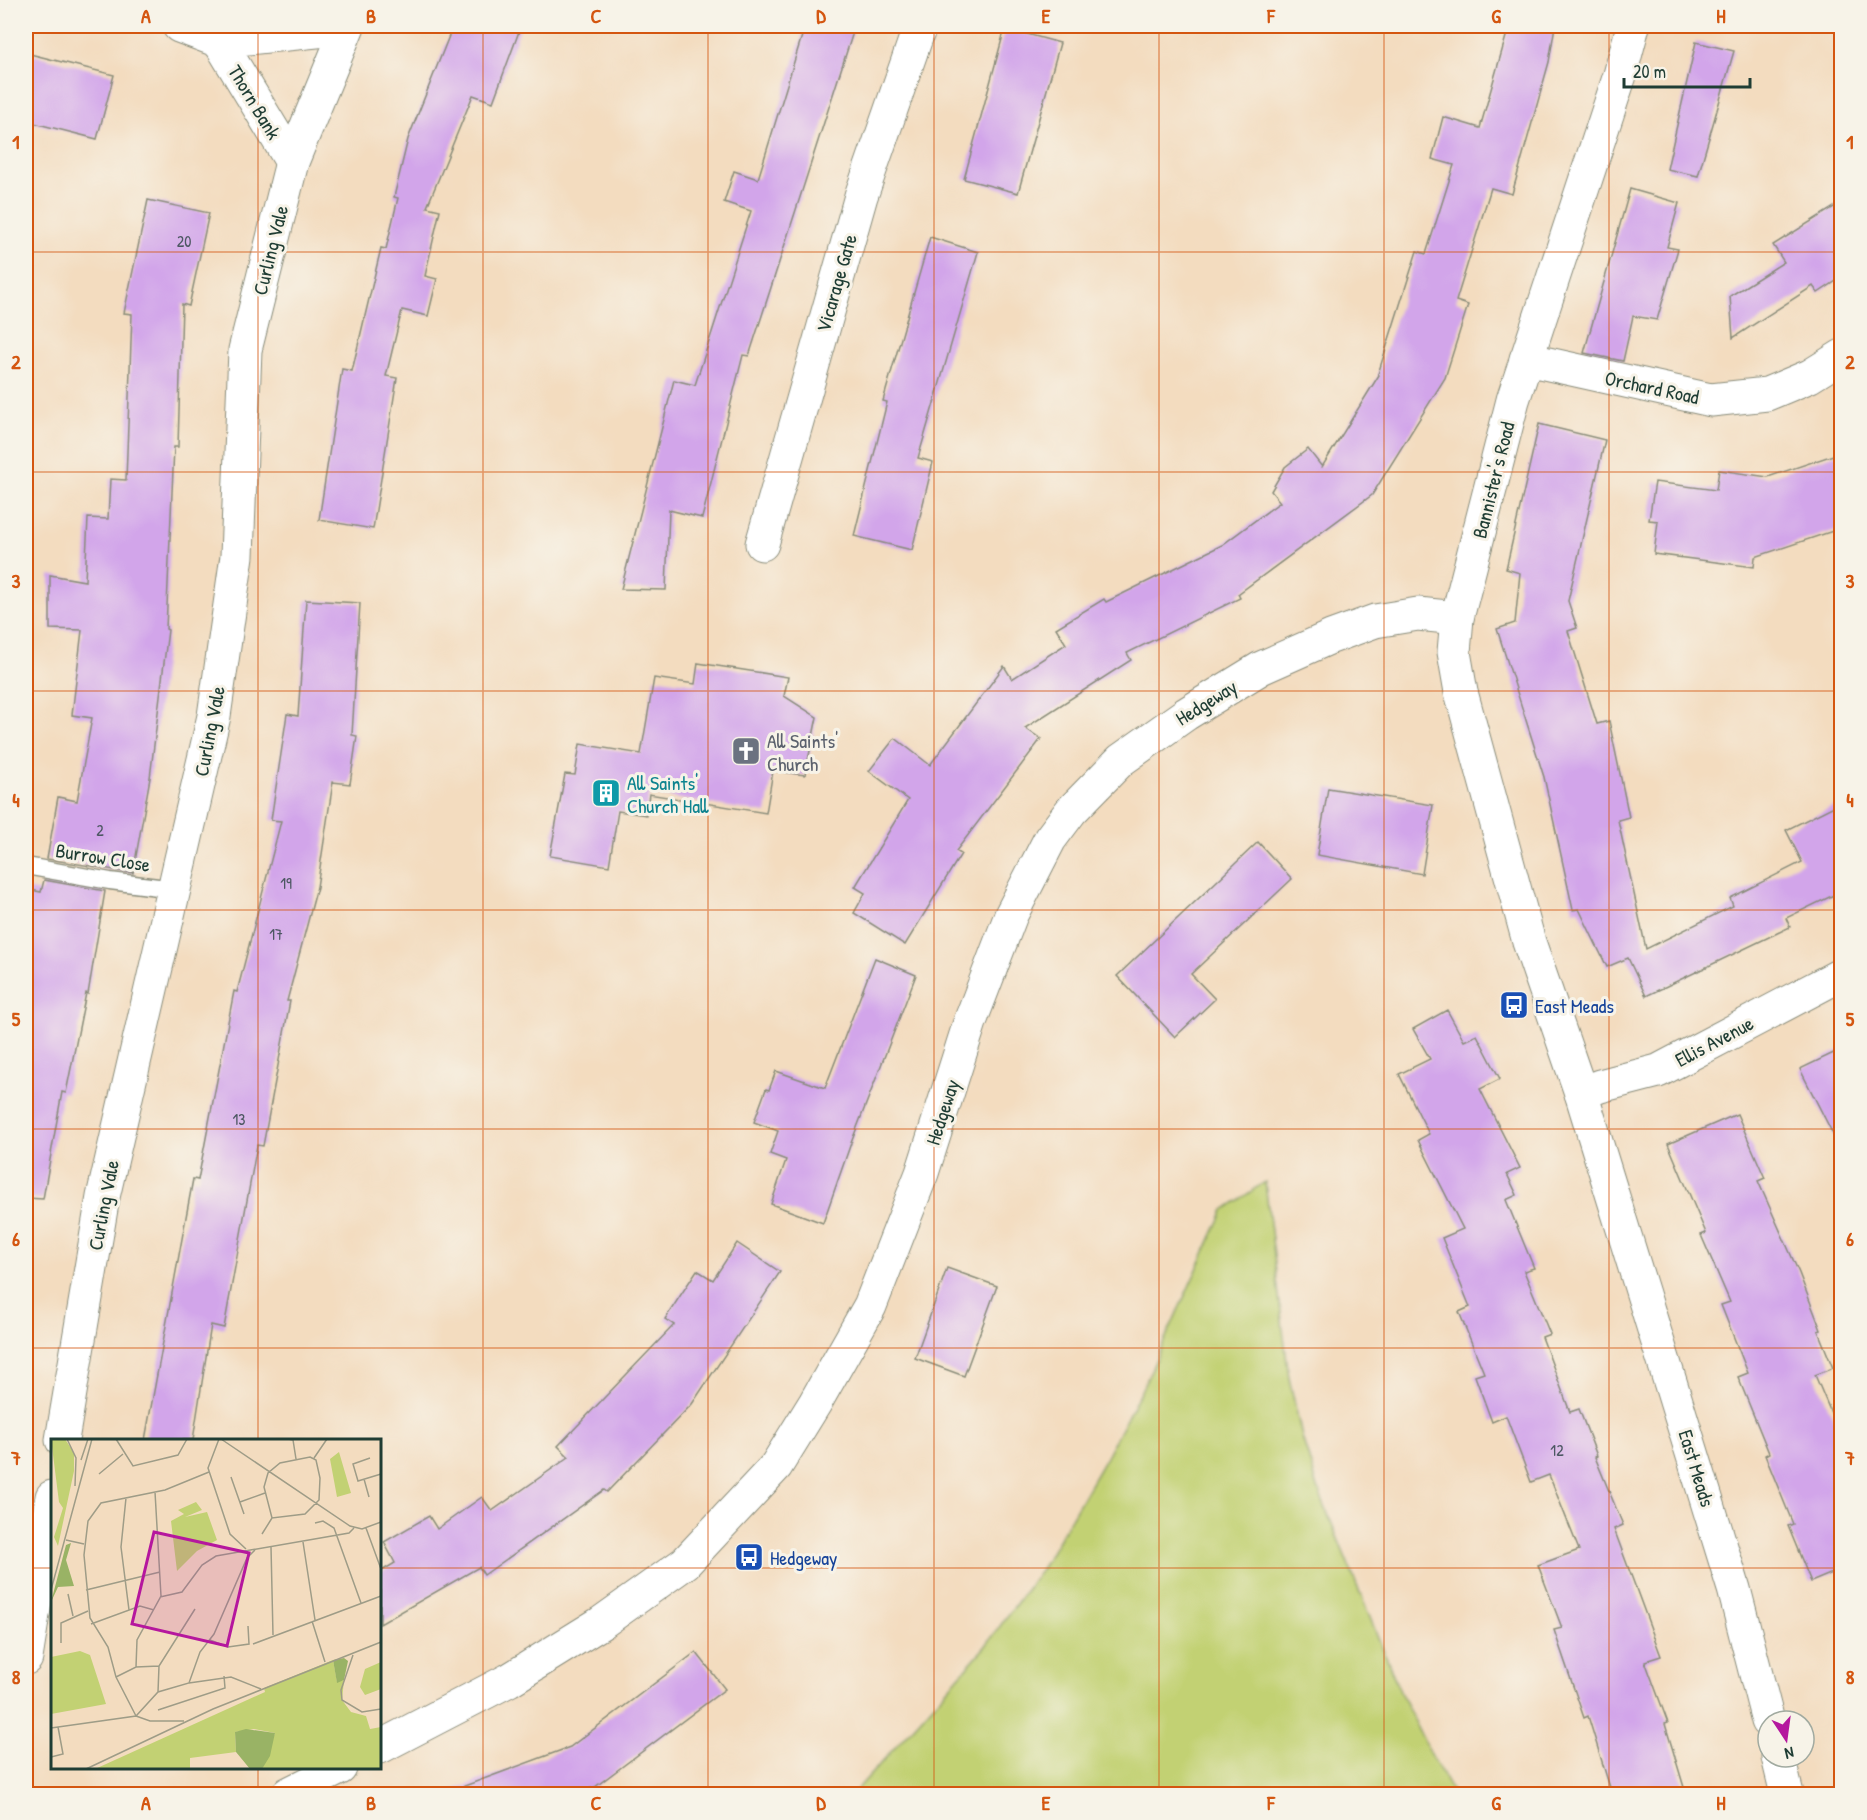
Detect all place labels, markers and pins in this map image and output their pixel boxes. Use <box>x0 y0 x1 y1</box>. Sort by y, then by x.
place label: All Saints' Church <box>767 727 838 777</box>
church icon: All Saints' Church <box>730 735 762 767</box>
place label: All Saints' Church Hall <box>627 769 709 819</box>
building icon: All Saints' Church Hall <box>590 777 622 809</box>
bus stop icon: East Meads <box>1498 989 1530 1021</box>
place label: East Meads <box>1535 992 1614 1019</box>
bus stop icon: Hedgeway <box>733 1541 765 1573</box>
place label: Hedgeway <box>770 1544 838 1571</box>

